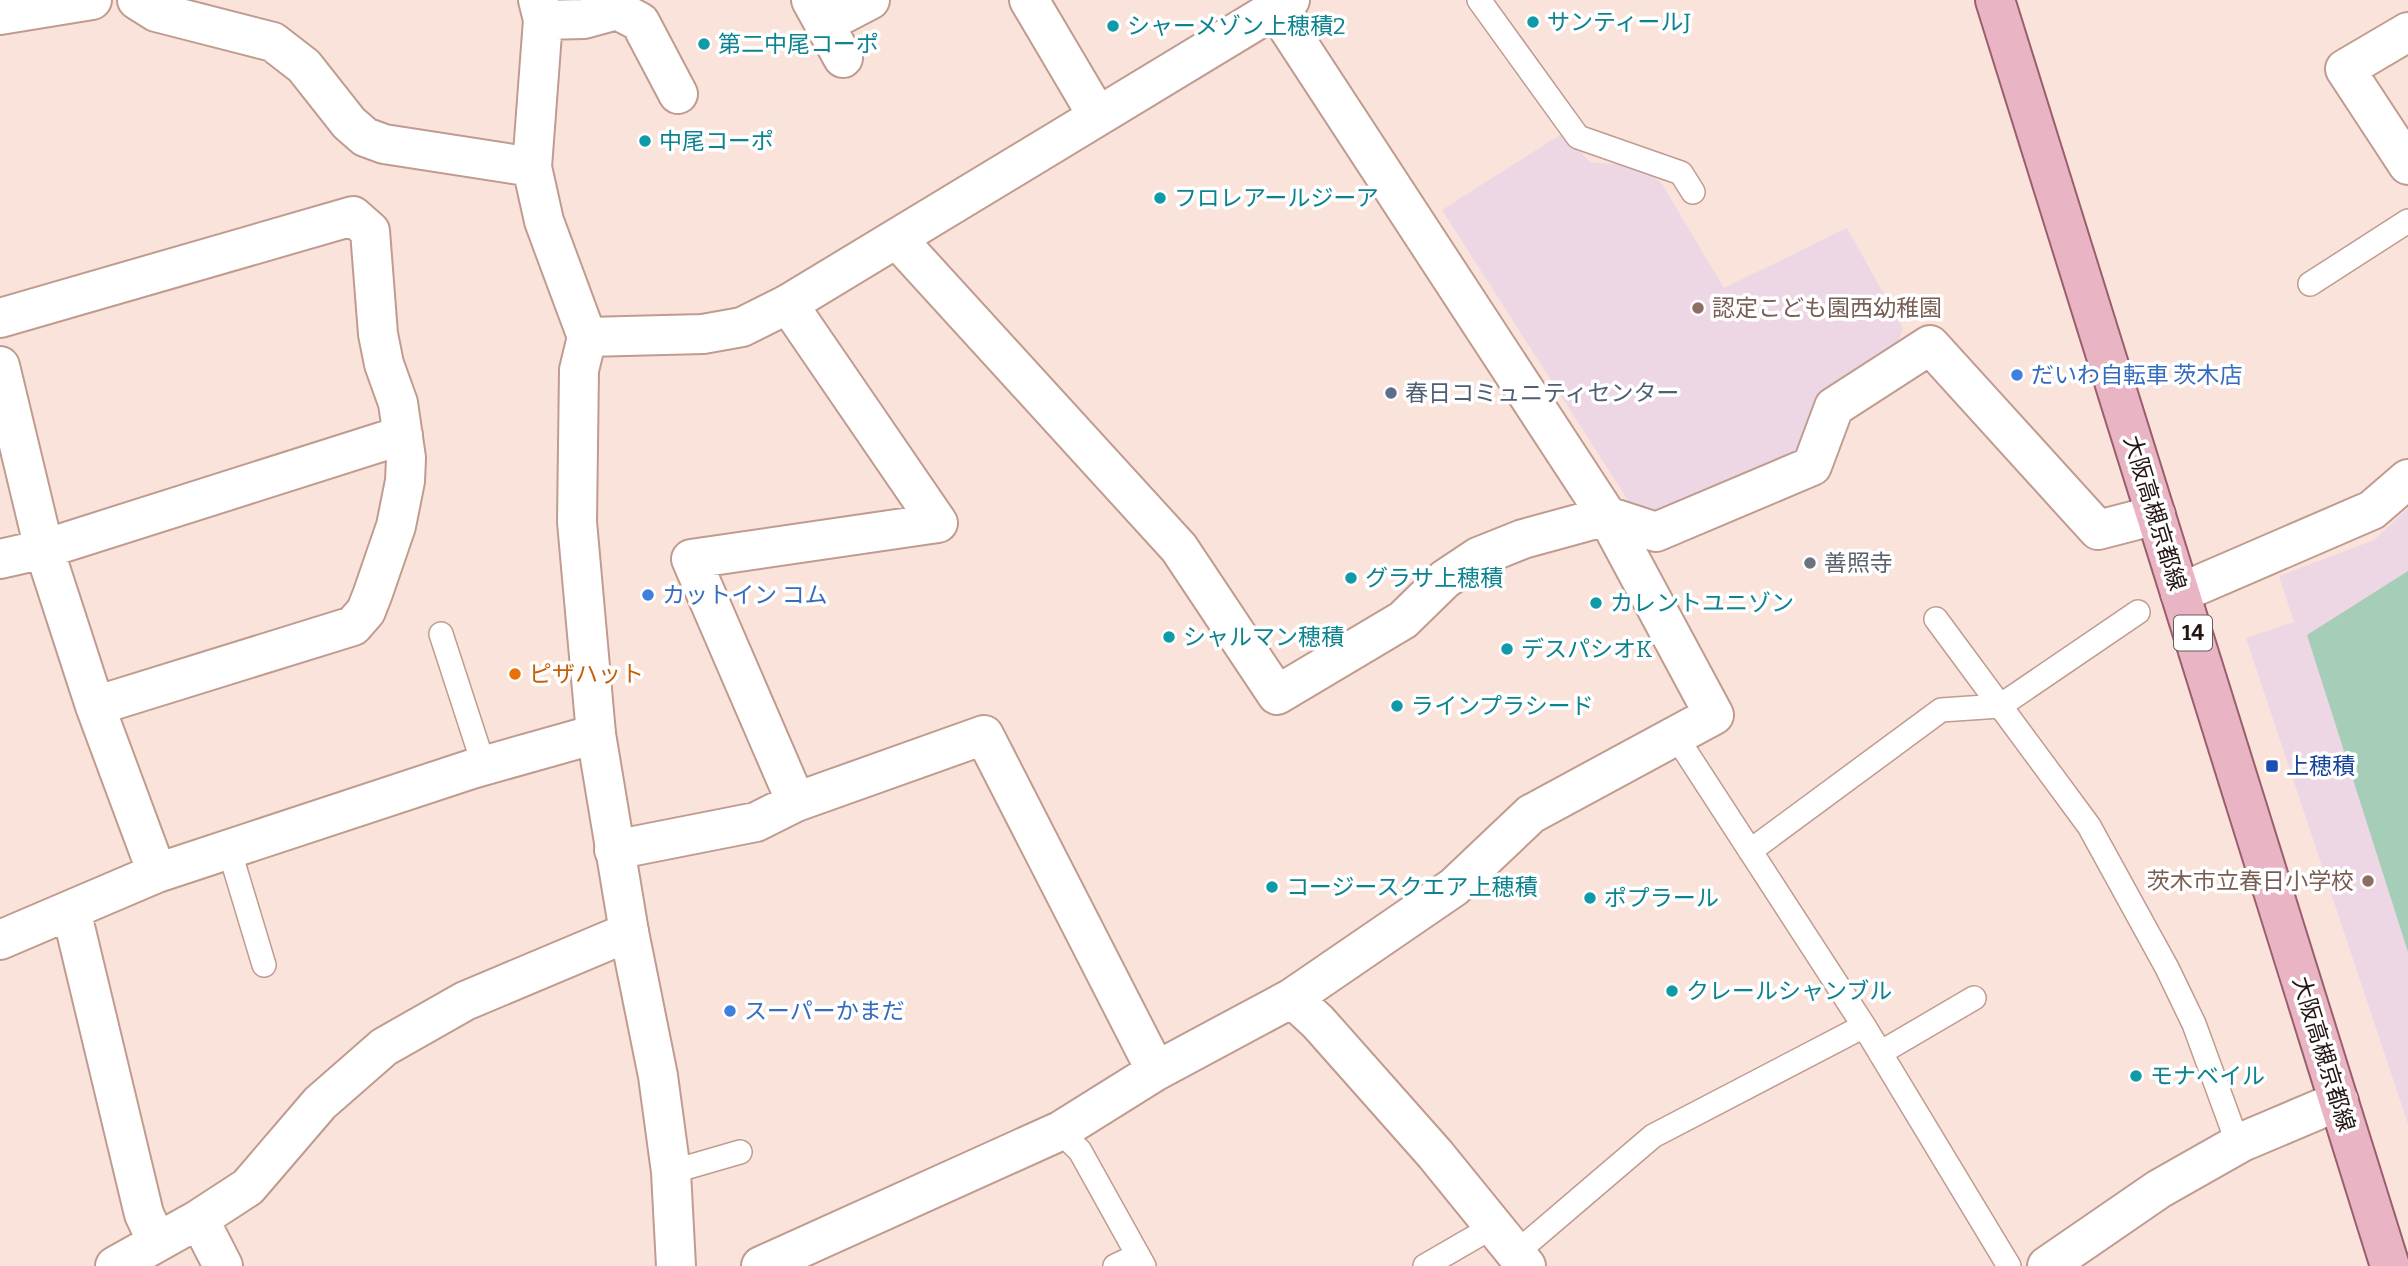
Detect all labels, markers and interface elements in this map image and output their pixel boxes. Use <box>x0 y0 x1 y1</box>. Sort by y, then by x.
place label: サンティールJ <box>1547 8 1691 36</box>
place label: シャーメゾン上穂積2 <box>1127 12 1346 40</box>
marker: サンティールJ <box>1525 14 1541 30</box>
marker: シャーメゾン上穂積2 <box>1105 18 1121 34</box>
place label: 第二中尾コーポ <box>718 30 879 58</box>
marker: 第二中尾コーポ <box>696 36 712 52</box>
place label: 中尾コーポ <box>659 127 774 155</box>
marker: 中尾コーポ <box>637 133 653 149</box>
place label: フロレアールジーア <box>1174 184 1379 212</box>
marker: フロレアールジーア <box>1152 190 1168 206</box>
place label: 認定こども園西幼稚園 <box>1712 294 1942 322</box>
marker: 認定こども園西幼稚園 <box>1690 300 1706 316</box>
place label: だいわ自転車 茨木店 <box>2031 361 2243 389</box>
marker: だいわ自転車 茨木店 <box>2009 367 2025 383</box>
place label: 春日コミュニティセンター <box>1405 379 1680 407</box>
marker: 春日コミュニティセンター <box>1383 385 1399 401</box>
street label: 大阪高槻京都線 <box>2118 432 2192 594</box>
place label: 善照寺 <box>1824 549 1893 577</box>
marker: 善照寺 <box>1802 555 1818 571</box>
place label: グラサ上穂積 <box>1365 564 1503 592</box>
marker: グラサ上穂積 <box>1343 570 1359 586</box>
place label: カットイン コム <box>662 581 828 609</box>
marker: カットイン コム <box>640 587 656 603</box>
place label: カレントユニゾン <box>1610 589 1794 617</box>
marker: カレントユニゾン <box>1588 595 1604 611</box>
road number: 14 <box>2174 616 2212 650</box>
place label: シャルマン穂積 <box>1183 623 1344 651</box>
marker: シャルマン穂積 <box>1161 629 1177 645</box>
place label: デスパシオK <box>1521 635 1652 663</box>
marker: デスパシオK <box>1499 641 1515 657</box>
place label: ピザハット <box>529 660 644 688</box>
marker: ピザハット <box>507 666 523 682</box>
place label: ラインプラシード <box>1411 692 1594 720</box>
marker: ラインプラシード <box>1389 698 1405 714</box>
place label: 上穂積 <box>2286 752 2355 780</box>
marker: 上穂積 <box>2264 758 2280 774</box>
place label: 茨木市立春日小学校 <box>2147 867 2354 895</box>
place label: コージースクエア上穂積 <box>1286 873 1537 901</box>
marker: 茨木市立春日小学校 <box>2360 873 2376 889</box>
marker: コージースクエア上穂積 <box>1264 879 1280 895</box>
place label: ポプラール <box>1604 884 1719 912</box>
marker: ポプラール <box>1582 890 1598 906</box>
street label: 大阪高槻京都線 <box>2287 973 2361 1135</box>
place label: クレールシャンブル <box>1686 977 1892 1005</box>
marker: クレールシャンブル <box>1664 983 1680 999</box>
place label: スーパーかまだ <box>744 997 905 1025</box>
marker: スーパーかまだ <box>722 1003 738 1019</box>
place label: モナベイル <box>2150 1062 2265 1090</box>
marker: モナベイル <box>2128 1068 2144 1084</box>

